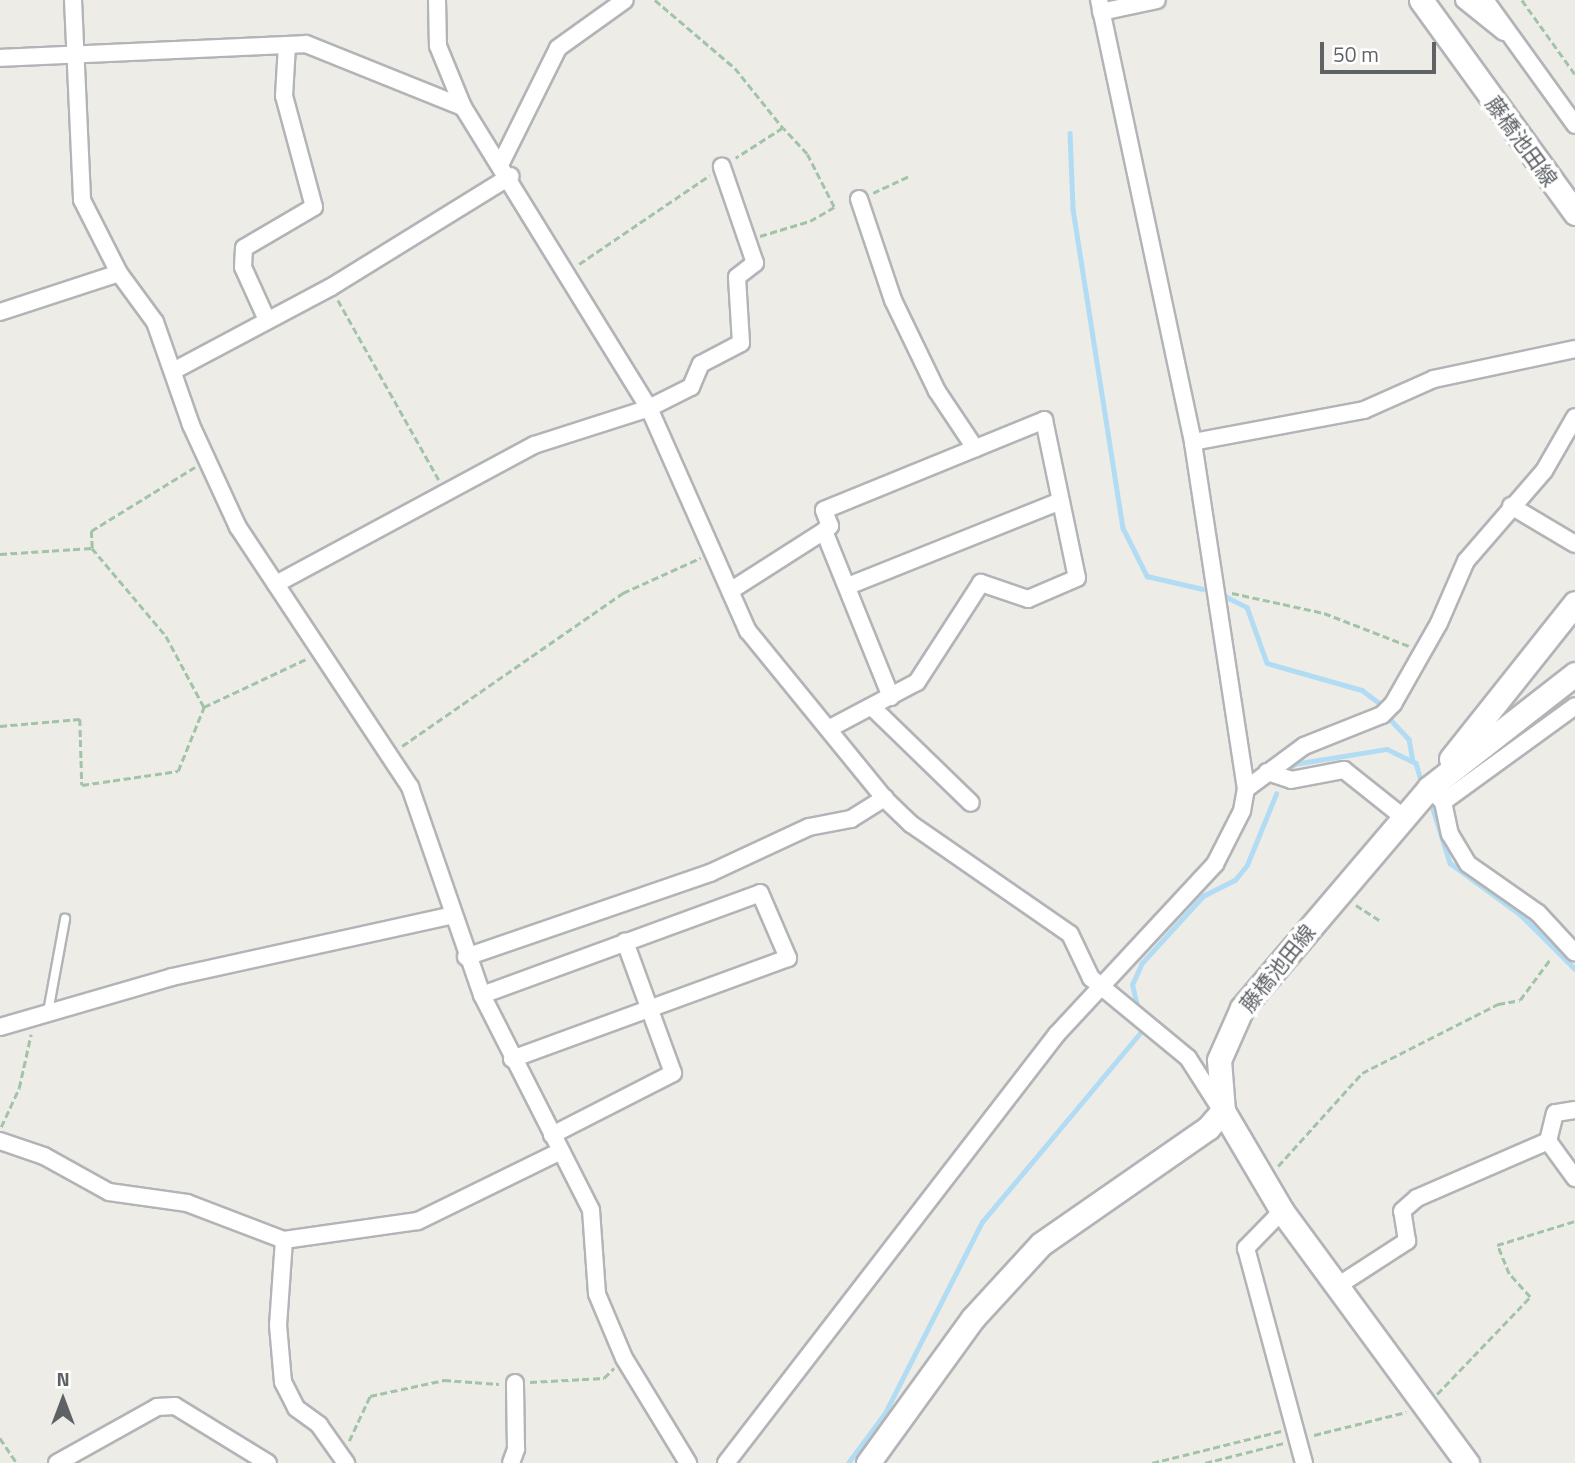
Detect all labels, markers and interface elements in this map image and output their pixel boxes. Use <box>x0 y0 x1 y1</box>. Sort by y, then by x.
scale bar <box>1323 28 1438 72</box>
text: 50 m <box>1333 38 1379 70</box>
street label: 藤橋池田線 <box>1481 91 1563 191</box>
street label: 藤橋池田線 <box>1234 919 1320 1017</box>
text: N <box>56 1364 70 1393</box>
north arrow <box>28 1365 98 1435</box>

